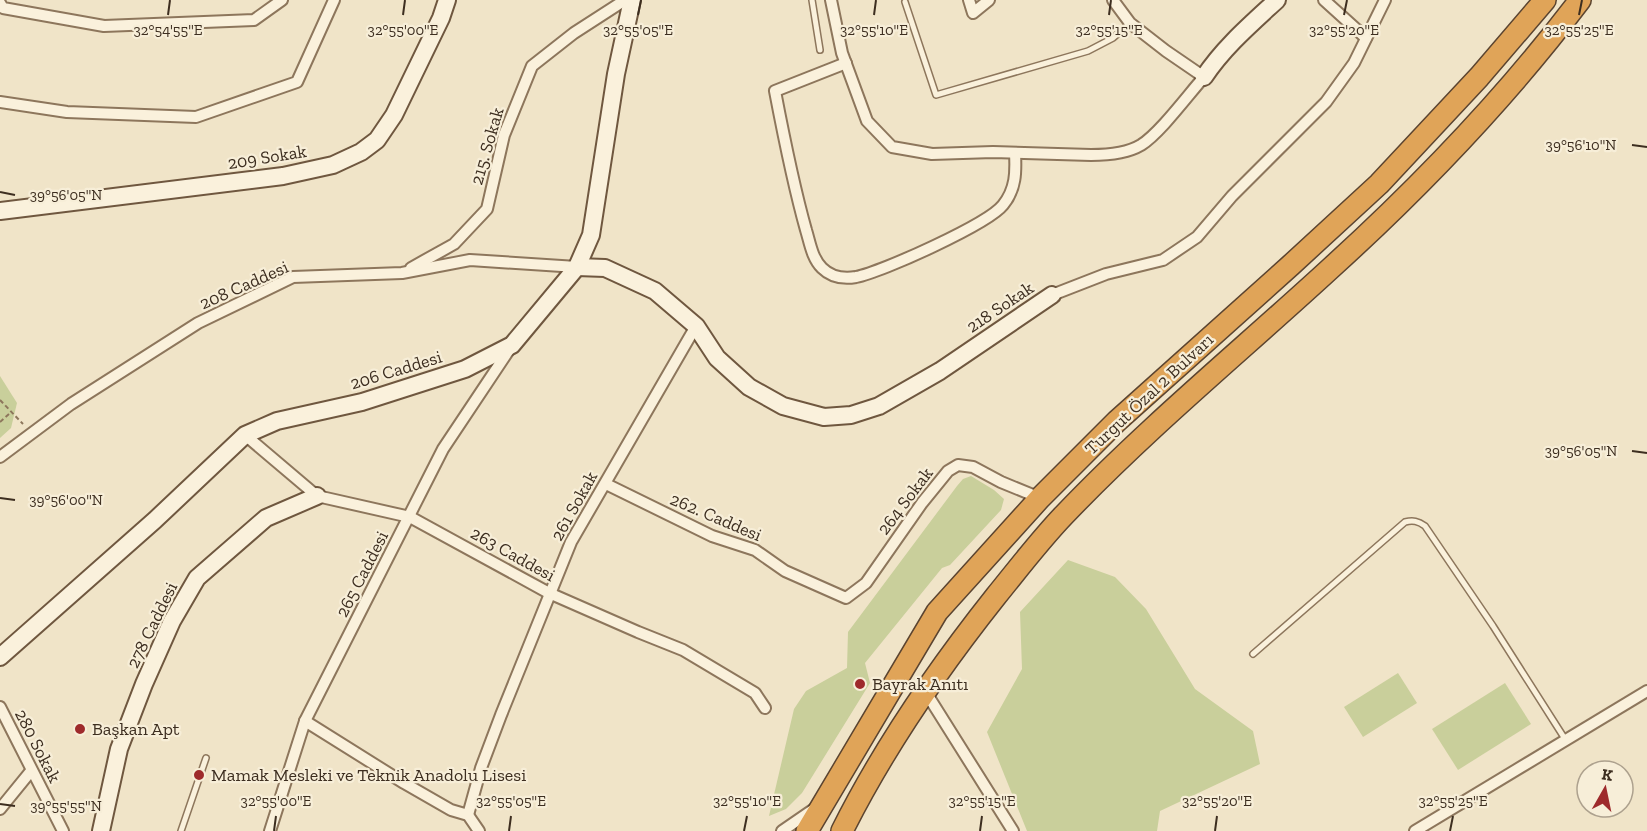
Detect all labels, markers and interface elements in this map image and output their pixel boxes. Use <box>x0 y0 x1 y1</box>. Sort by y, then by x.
text: 32°54'55"E <box>133 21 203 39</box>
text: 32°55'00"E <box>368 21 439 39</box>
text: 32°55'05"E <box>603 21 673 39</box>
text: 32°55'10"E <box>840 21 908 39</box>
text: 32°55'15"E <box>1075 21 1143 39</box>
text: 32°55'20"E <box>1309 21 1379 39</box>
text: 32°55'25"E <box>1544 21 1614 39</box>
street label: 215. Sokak <box>465 104 509 187</box>
text: 39°56'10"N <box>1546 136 1616 154</box>
street label: 209 Sokak <box>226 140 309 174</box>
text: 39°56'05"N <box>30 186 102 204</box>
street label: 208 Caddesi <box>196 256 292 314</box>
street label: 218 Sokak <box>962 276 1038 337</box>
street label: Turgut Özal 2 Bulvarı <box>1080 329 1218 459</box>
street label: 206 Caddesi <box>347 346 445 394</box>
text: 39°56'05"N <box>1545 442 1617 460</box>
street label: 264 Sokak <box>872 462 938 539</box>
street label: 261 Sokak <box>546 467 602 545</box>
street label: 262. Caddesi <box>667 488 765 546</box>
text: 39°56'00"N <box>29 491 103 509</box>
street label: 263 Caddesi <box>467 522 559 586</box>
street label: 265 Caddesi <box>331 527 393 621</box>
street label: 278 Caddesi <box>122 578 182 672</box>
place label: Bayrak Anıtı <box>872 673 968 695</box>
marker: Bayrak Anıtı <box>853 677 867 691</box>
street label: 280 Sokak <box>10 706 66 787</box>
place label: Başkan Apt <box>92 718 180 740</box>
marker: Başkan Apt <box>73 722 87 736</box>
north arrow <box>1575 759 1635 819</box>
place label: Mamak Mesleki ve Teknik Anadolu Lisesi <box>211 764 526 786</box>
text: K <box>1600 764 1614 785</box>
marker: Mamak Mesleki ve Teknik Anadolu Lisesi <box>192 768 206 782</box>
text: 32°55'00"E <box>241 792 312 810</box>
text: 32°55'05"E <box>476 792 546 810</box>
text: 32°55'10"E <box>713 792 781 810</box>
text: 32°55'15"E <box>948 792 1016 810</box>
text: 32°55'20"E <box>1182 792 1252 810</box>
text: 32°55'25"E <box>1418 792 1488 810</box>
text: 39°55'55"N <box>30 797 102 815</box>

